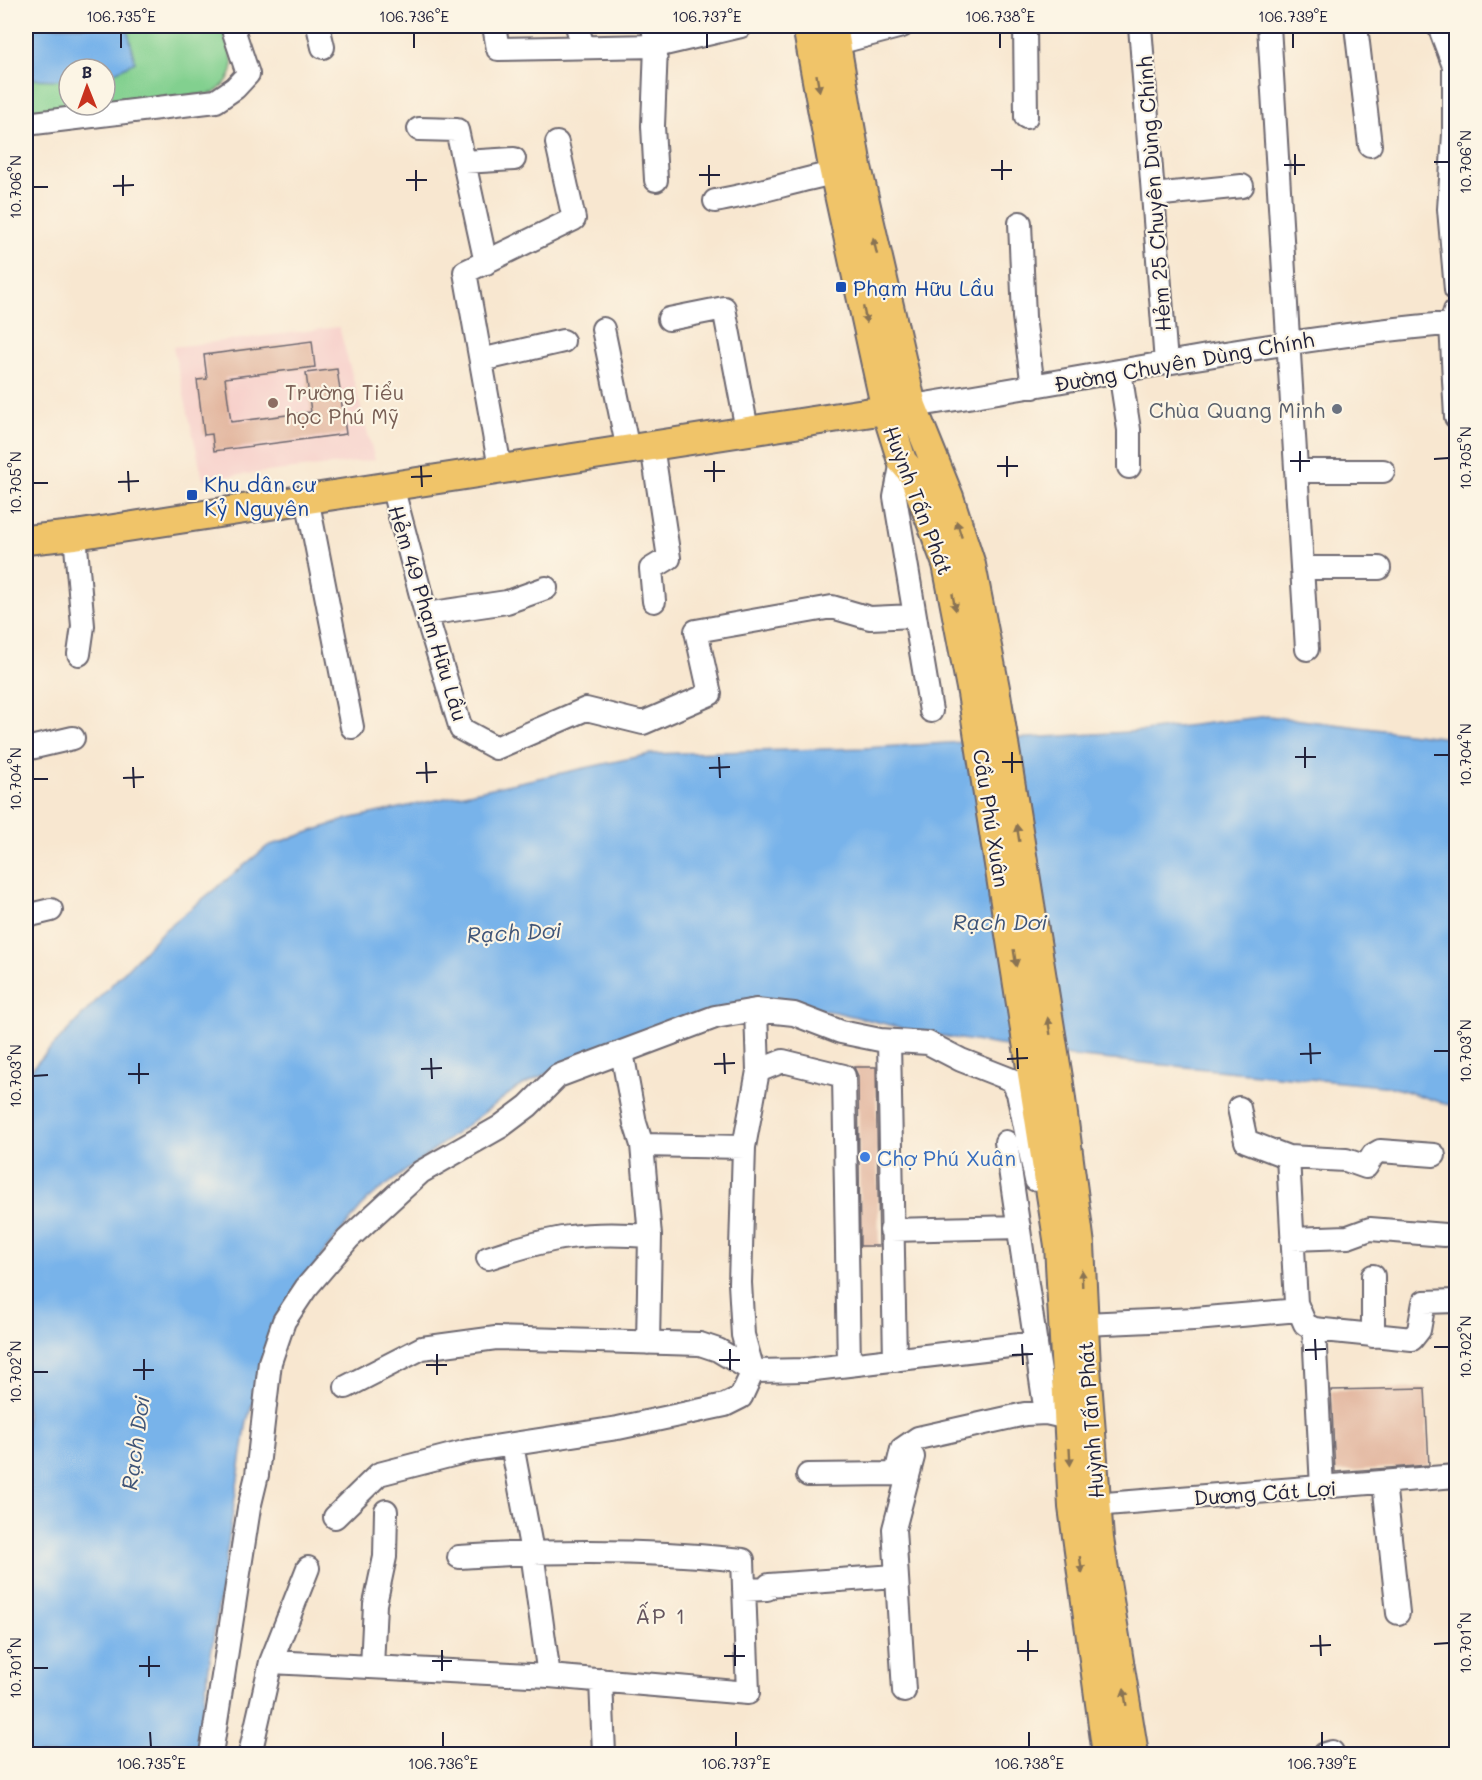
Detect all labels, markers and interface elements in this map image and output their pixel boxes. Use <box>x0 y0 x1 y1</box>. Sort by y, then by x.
text: 106.735°E <box>86 6 156 26</box>
text: 106.736°E <box>379 6 449 26</box>
text: 106.737°E <box>672 6 742 26</box>
text: 106.738°E <box>965 6 1035 26</box>
text: 106.739°E <box>1258 6 1328 26</box>
street label: Hẻm 25 Chuyên Dùng Chính <box>1130 55 1176 333</box>
north arrow <box>57 57 117 117</box>
text: B <box>81 61 92 82</box>
one-way arrow <box>813 74 822 93</box>
text: 10.706°N <box>1455 130 1475 194</box>
text: 10.706°N <box>5 155 25 219</box>
one-way arrow <box>869 237 879 256</box>
place label: Phạm Hữu Lầu <box>853 274 995 301</box>
marker: Phạm Hữu Lầu <box>834 280 848 294</box>
one-way arrow <box>861 306 871 324</box>
street label: Đường Chuyên Dùng Chính <box>1052 325 1316 397</box>
place label: Trường Tiểu học Phú Mỹ <box>285 378 404 429</box>
marker: Trường Tiểu học Phú Mỹ <box>266 396 280 410</box>
place label: Chùa Quang Minh <box>1149 396 1325 423</box>
marker: Chùa Quang Minh <box>1330 402 1344 416</box>
street label: Huỳnh Tấn Phát <box>878 422 960 578</box>
text: 10.705°N <box>1455 426 1475 490</box>
text: 10.705°N <box>5 451 25 515</box>
place label: Khu dân cư Kỷ Nguyên <box>204 470 317 521</box>
marker: Khu dân cư Kỷ Nguyên <box>185 488 199 502</box>
street label: Hẻm 49 Phạm Hữu Lầu <box>383 502 475 724</box>
one-way arrow <box>954 520 964 538</box>
one-way arrow <box>950 592 959 611</box>
text: 10.704°N <box>1455 723 1475 787</box>
text: 10.704°N <box>5 747 25 811</box>
street label: Cầu Phú Xuân <box>968 747 1016 889</box>
one-way arrow <box>1013 824 1022 843</box>
water label: Rạch Dơi <box>952 907 1048 936</box>
water label: Rạch Dơi <box>466 915 562 949</box>
one-way arrow <box>1011 948 1020 967</box>
one-way arrow <box>1045 1016 1054 1035</box>
text: 10.703°N <box>1455 1019 1475 1083</box>
text: 10.703°N <box>5 1044 25 1108</box>
place label: Chợ Phú Xuân <box>877 1144 1016 1171</box>
marker: Chợ Phú Xuân <box>858 1150 872 1164</box>
one-way arrow <box>1077 1269 1086 1288</box>
text: 10.702°N <box>1455 1315 1475 1379</box>
text: 10.702°N <box>5 1340 25 1404</box>
street label: Huỳnh Tấn Phát <box>1071 1340 1109 1500</box>
water label: Rạch Dơi <box>114 1394 156 1492</box>
one-way arrow <box>1065 1448 1075 1467</box>
street label: Dương Cát Lợi <box>1193 1474 1337 1510</box>
one-way arrow <box>1076 1556 1085 1575</box>
district label: ẤP 1 <box>635 1601 687 1630</box>
text: 10.701°N <box>1455 1612 1475 1674</box>
text: 10.701°N <box>5 1637 25 1699</box>
one-way arrow <box>1121 1687 1130 1706</box>
text: 106.735°E <box>116 1753 186 1773</box>
text: 106.736°E <box>408 1753 478 1773</box>
text: 106.737°E <box>701 1753 771 1773</box>
text: 106.738°E <box>994 1753 1064 1773</box>
text: 106.739°E <box>1287 1753 1357 1773</box>

